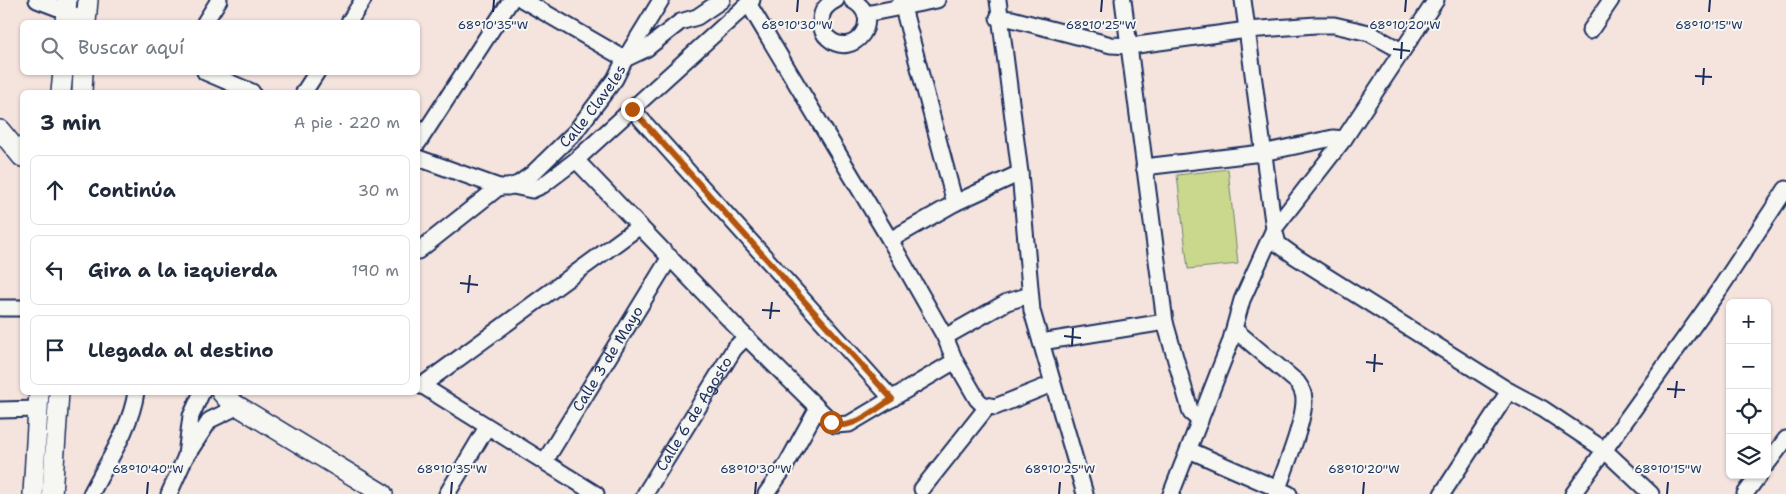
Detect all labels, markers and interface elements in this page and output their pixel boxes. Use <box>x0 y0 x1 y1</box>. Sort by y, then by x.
text: 68°10'35"W <box>458 17 528 33</box>
text: 68°10'30"W <box>761 17 833 33</box>
text: 68°10'25"W <box>1066 17 1136 33</box>
text: 68°10'20"W <box>1369 17 1441 33</box>
text: 68°10'15"W <box>1675 17 1743 33</box>
search box <box>20 20 420 75</box>
icon: search <box>38 34 66 62</box>
text: Buscar aquí <box>78 35 184 60</box>
street label: Calle Claveles <box>555 61 630 152</box>
route end <box>621 98 644 121</box>
text: 3 min <box>40 109 101 137</box>
text: A pie · 220 m <box>294 112 400 133</box>
icon: ahead <box>41 176 69 204</box>
text: Continúa <box>88 178 176 203</box>
text: 30 m <box>358 180 399 201</box>
icon: left <box>41 256 69 284</box>
text: Gira a la izquierda <box>88 258 277 283</box>
text: 190 m <box>352 260 399 281</box>
map controls <box>1726 299 1771 479</box>
button: + <box>1726 299 1771 344</box>
street label: Calle 3 de Mayo <box>568 302 648 415</box>
icon: arrive <box>41 336 69 364</box>
text: Llegada al destino <box>88 338 274 363</box>
button: − <box>1726 344 1771 389</box>
street label: Calle 6 de Agosto <box>651 353 737 475</box>
button: locate <box>1726 389 1771 434</box>
route start <box>820 411 843 434</box>
button: layers <box>1726 434 1771 479</box>
text: 68°10'40"W <box>112 461 184 477</box>
text: 68°10'35"W <box>417 461 487 477</box>
text: 68°10'30"W <box>720 461 792 477</box>
text: 68°10'25"W <box>1025 461 1095 477</box>
text: 68°10'20"W <box>1328 461 1400 477</box>
text: 68°10'15"W <box>1634 461 1702 477</box>

